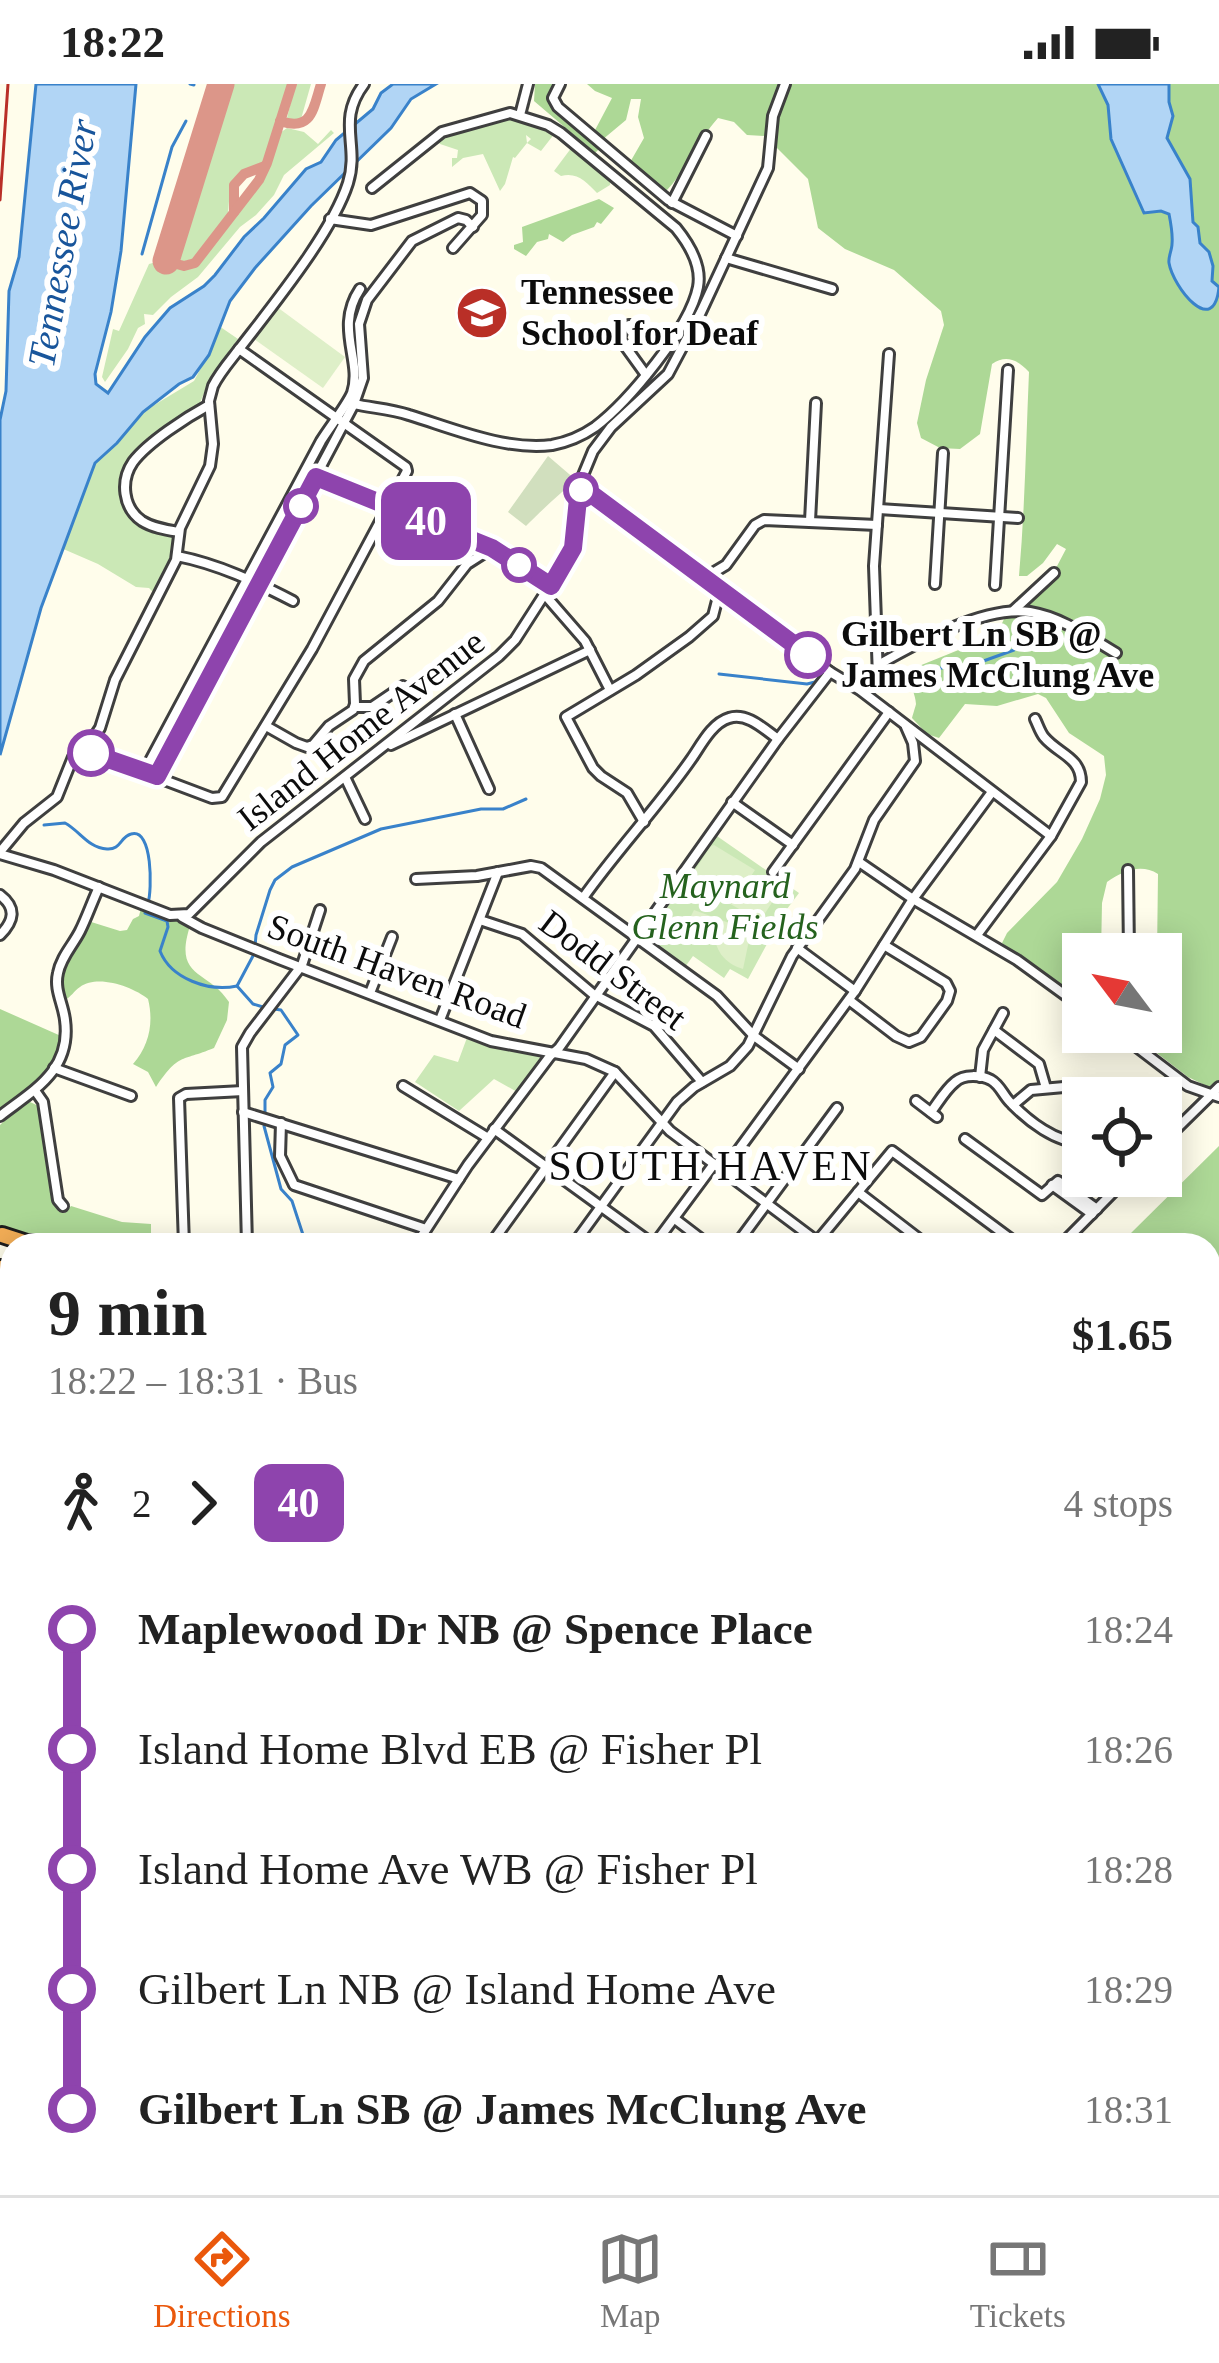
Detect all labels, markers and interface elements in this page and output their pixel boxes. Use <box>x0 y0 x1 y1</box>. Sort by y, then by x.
text: 18:22 <box>60 17 165 67</box>
water label: Tennessee River <box>19 115 105 370</box>
place label: Tennessee School for Deaf <box>521 272 759 353</box>
school or university icon: Tennessee School for Deaf <box>454 285 510 341</box>
unlabelled marker <box>565 474 597 506</box>
line badge: 40 <box>372 482 480 560</box>
unlabelled marker <box>285 490 317 522</box>
text: 40 <box>405 498 447 544</box>
unlabelled marker <box>503 549 535 581</box>
place label: Gilbert Ln SB @ James McClung Ave <box>841 614 1154 695</box>
street label: Island Home Avenue <box>230 622 492 838</box>
marker: Gilbert Ln SB @ James McClung Ave <box>786 633 830 677</box>
unlabelled marker <box>69 731 113 775</box>
park label: Maynard Glenn Fields <box>632 866 818 947</box>
street label: Dodd Street <box>532 902 694 1038</box>
street label: South Haven Road <box>262 906 532 1036</box>
north arrow <box>1062 933 1182 1053</box>
map controls <box>1062 933 1182 1197</box>
button: locate <box>1062 1077 1182 1197</box>
district label: SOUTH HAVEN <box>548 1143 874 1189</box>
text: 9 min <box>48 1276 208 1349</box>
text: $1.65 <box>1072 1310 1173 1360</box>
text: 18:22 – 18:31 · Bus <box>48 1359 358 1402</box>
icon: walk <box>48 1470 114 1536</box>
icon: forward <box>170 1470 236 1536</box>
text: 40 <box>278 1480 320 1526</box>
text: 2 <box>132 1482 152 1525</box>
text: 4 stops <box>1064 1482 1173 1525</box>
text: Maplewood Dr NB @ Spence Place <box>138 1604 813 1654</box>
text: 18:24 <box>1084 1608 1173 1651</box>
text: Island Home Blvd EB @ Fisher Pl <box>138 1724 762 1774</box>
text: 18:26 <box>1084 1728 1173 1771</box>
text: Island Home Ave WB @ Fisher Pl <box>138 1844 758 1894</box>
text: 18:28 <box>1084 1848 1173 1891</box>
text: Gilbert Ln NB @ Island Home Ave <box>138 1964 776 2014</box>
text: 18:29 <box>1084 1968 1173 2011</box>
text: Gilbert Ln SB @ James McClung Ave <box>138 2084 867 2134</box>
text: 18:31 <box>1084 2088 1173 2131</box>
tab: Directions <box>153 2226 291 2335</box>
tab: Map <box>597 2226 663 2335</box>
tab: Tickets <box>970 2226 1066 2335</box>

